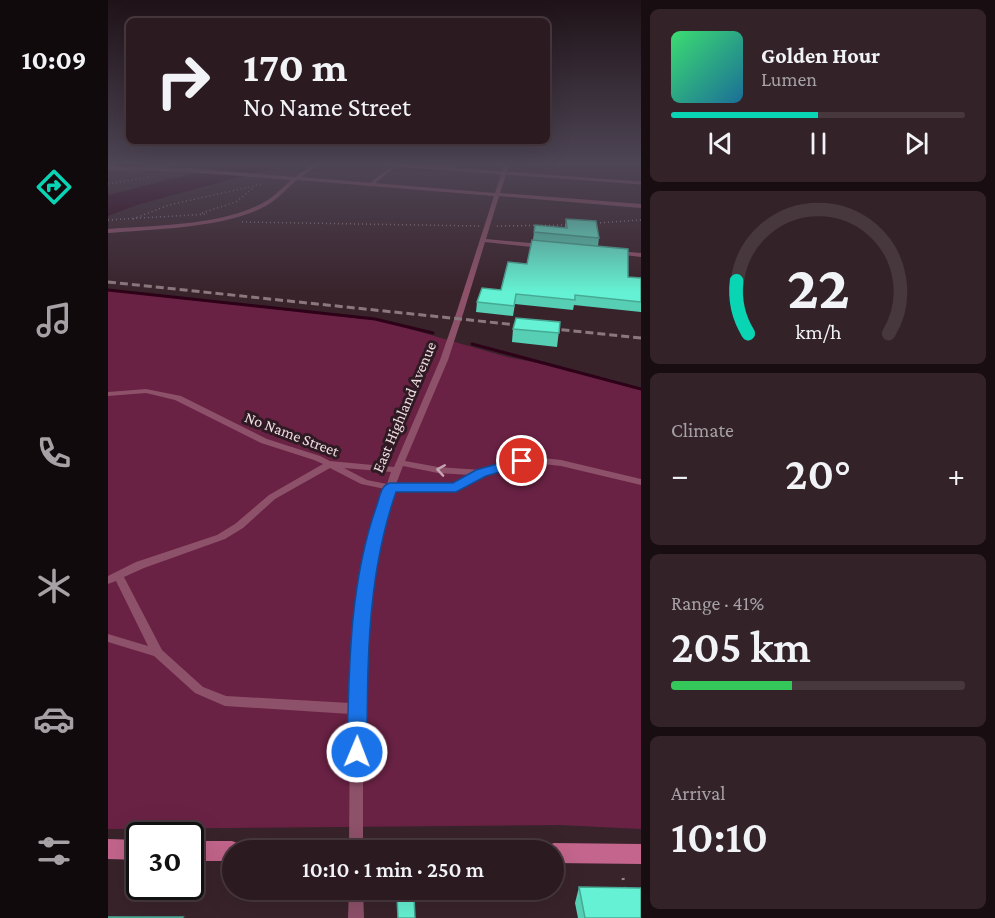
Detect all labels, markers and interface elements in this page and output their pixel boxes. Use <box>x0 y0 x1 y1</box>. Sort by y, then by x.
icon: right <box>144 42 222 120</box>
text: 170 m <box>243 43 348 90</box>
text: Golden Hour <box>761 43 880 68</box>
text: 10:09 <box>21 45 87 75</box>
text: Lumen <box>761 68 817 90</box>
text: No Name Street <box>243 92 411 122</box>
icon: previous <box>704 127 737 160</box>
icon: pause <box>802 127 835 160</box>
icon: next <box>900 127 933 160</box>
icon: directions <box>33 166 75 208</box>
text: 22 <box>787 252 849 321</box>
icon: music <box>33 299 75 341</box>
text: km/h <box>795 321 842 345</box>
street label: East Highland Avenue <box>369 339 440 475</box>
street label: No Name Street <box>242 408 342 460</box>
text: Climate <box>671 419 734 441</box>
icon: phone <box>33 432 75 474</box>
pin <box>496 435 547 486</box>
icon: arrive <box>505 444 538 477</box>
text: 20° <box>785 449 851 499</box>
text: − <box>671 456 688 493</box>
text: + <box>948 456 965 493</box>
one-way arrow <box>436 465 446 477</box>
icon: climate <box>33 565 75 607</box>
text: Range · 41% <box>671 592 764 614</box>
text: 205 km <box>671 622 811 672</box>
icon: car <box>33 698 75 740</box>
position arrow <box>325 720 389 784</box>
text: Arrival <box>671 782 725 804</box>
text: 10:10 <box>671 812 768 862</box>
speed limit sign: 30 <box>126 822 204 900</box>
icon: filters <box>33 830 75 872</box>
text: 10:10 · 1 min · 250 m <box>302 857 484 882</box>

